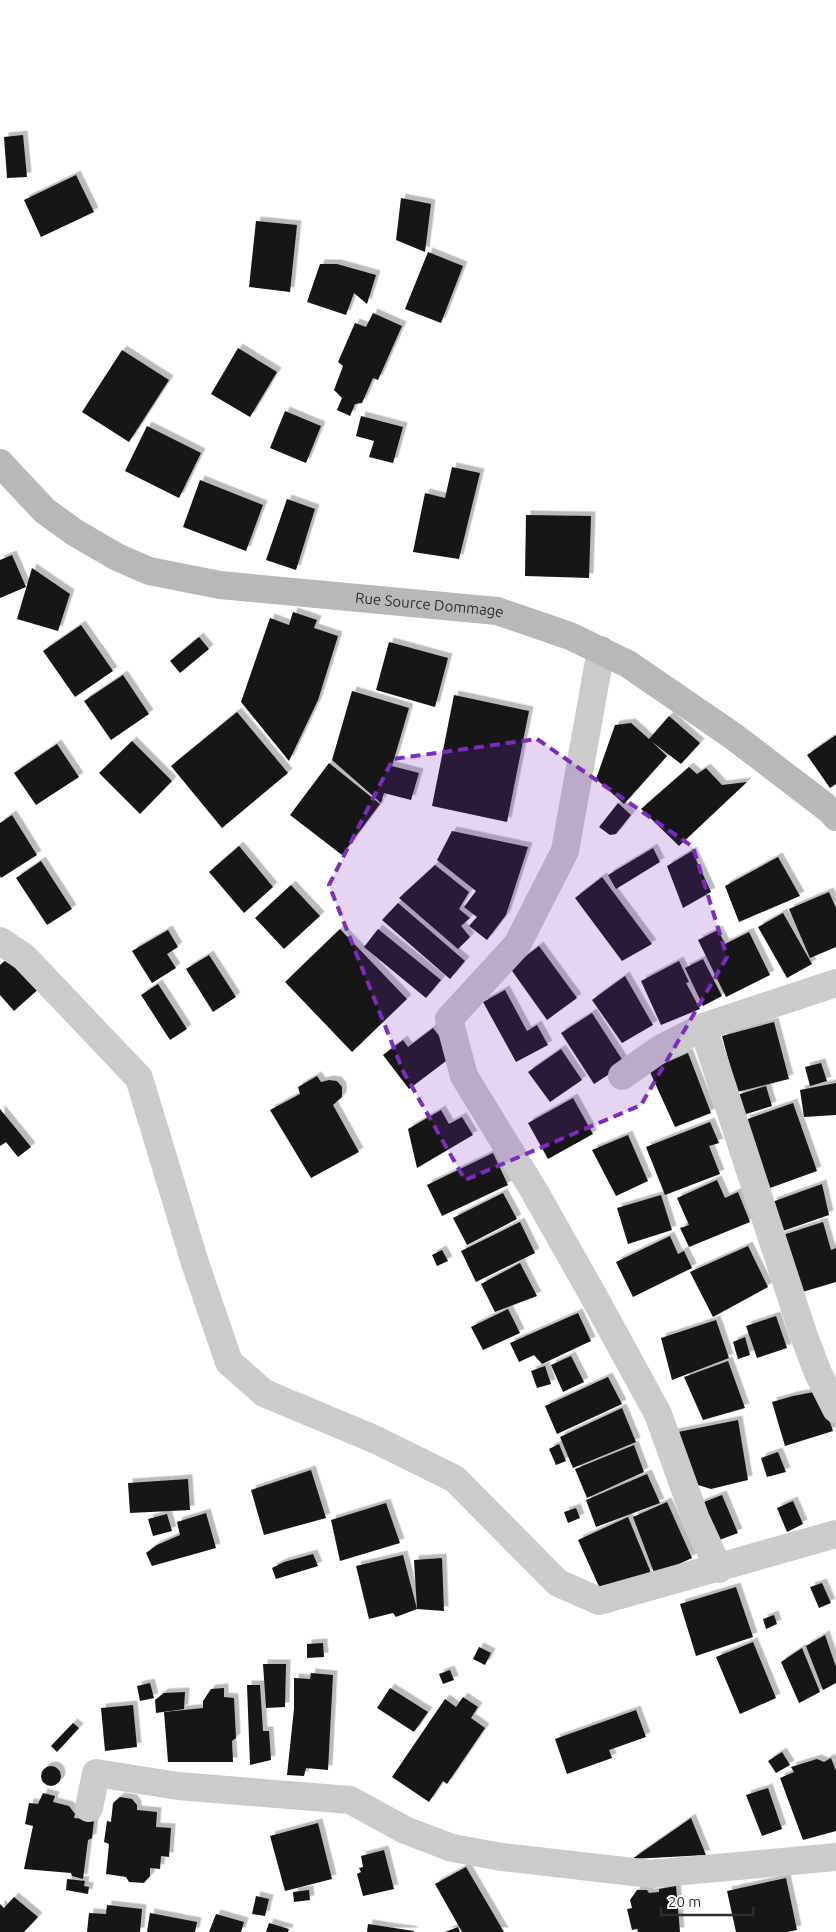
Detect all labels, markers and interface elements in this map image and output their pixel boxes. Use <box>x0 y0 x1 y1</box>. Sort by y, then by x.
street label: Rue Source Dommage <box>354 589 506 621</box>
scale bar <box>661 1884 754 1916</box>
text: 20 m <box>668 1893 701 1910</box>

